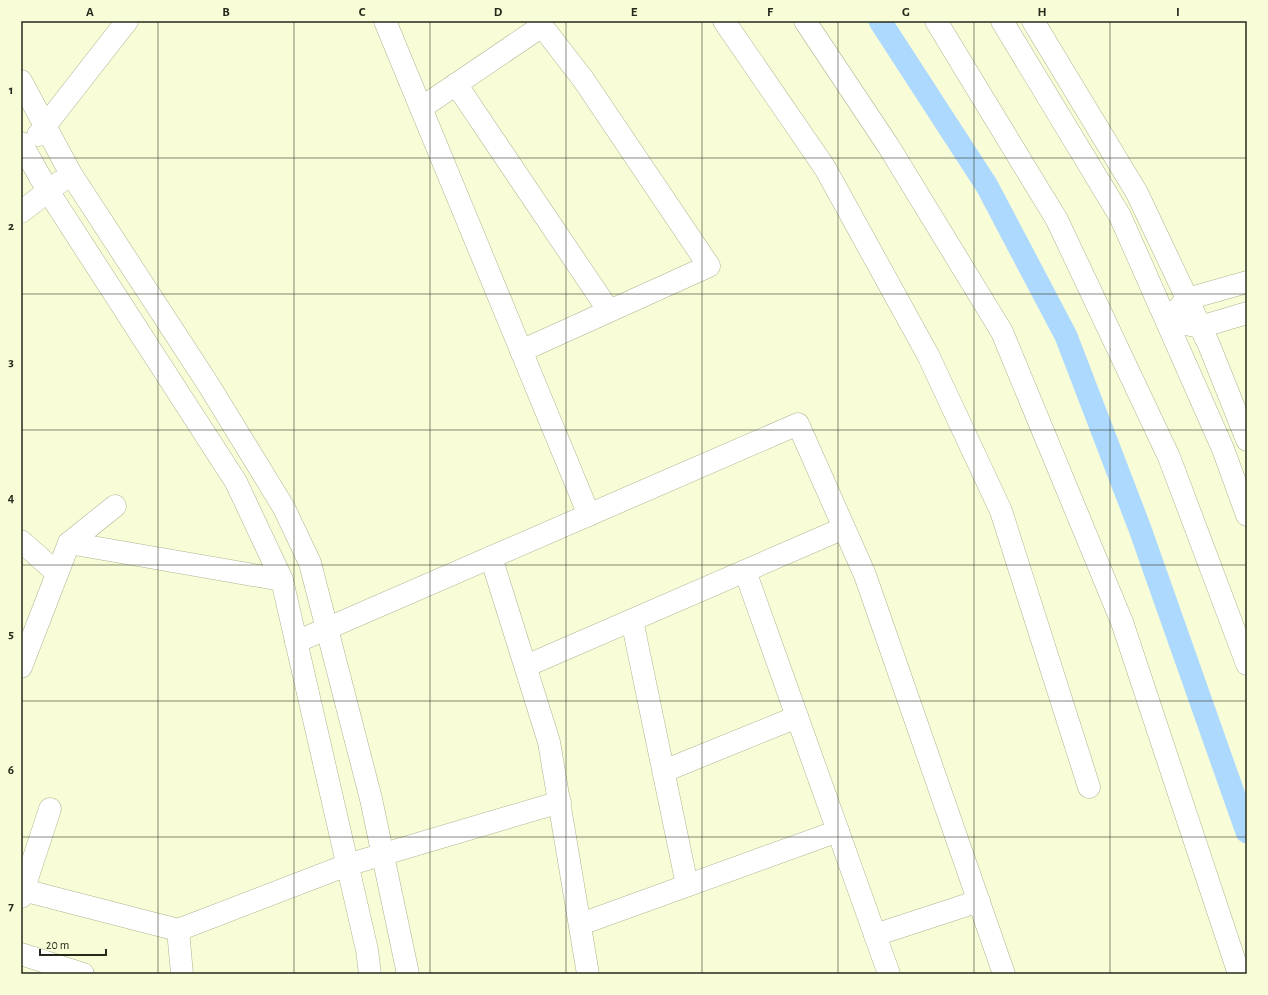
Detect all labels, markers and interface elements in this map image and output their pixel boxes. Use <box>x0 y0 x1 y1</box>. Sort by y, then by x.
text: A <box>86 6 94 19</box>
text: B <box>222 6 230 19</box>
text: C <box>359 6 366 19</box>
text: D <box>494 6 503 19</box>
text: E <box>631 6 638 19</box>
text: F <box>767 6 774 19</box>
text: G <box>902 6 910 19</box>
text: H <box>1037 6 1047 19</box>
text: I <box>1176 6 1180 19</box>
text: 1 <box>9 84 13 97</box>
text: 2 <box>8 220 14 233</box>
text: 3 <box>8 356 14 369</box>
text: 4 <box>8 492 15 505</box>
text: 5 <box>8 628 14 641</box>
text: 6 <box>8 764 14 777</box>
text: 7 <box>8 900 14 913</box>
scale bar <box>40 931 106 957</box>
text: 20 m <box>46 939 69 951</box>

